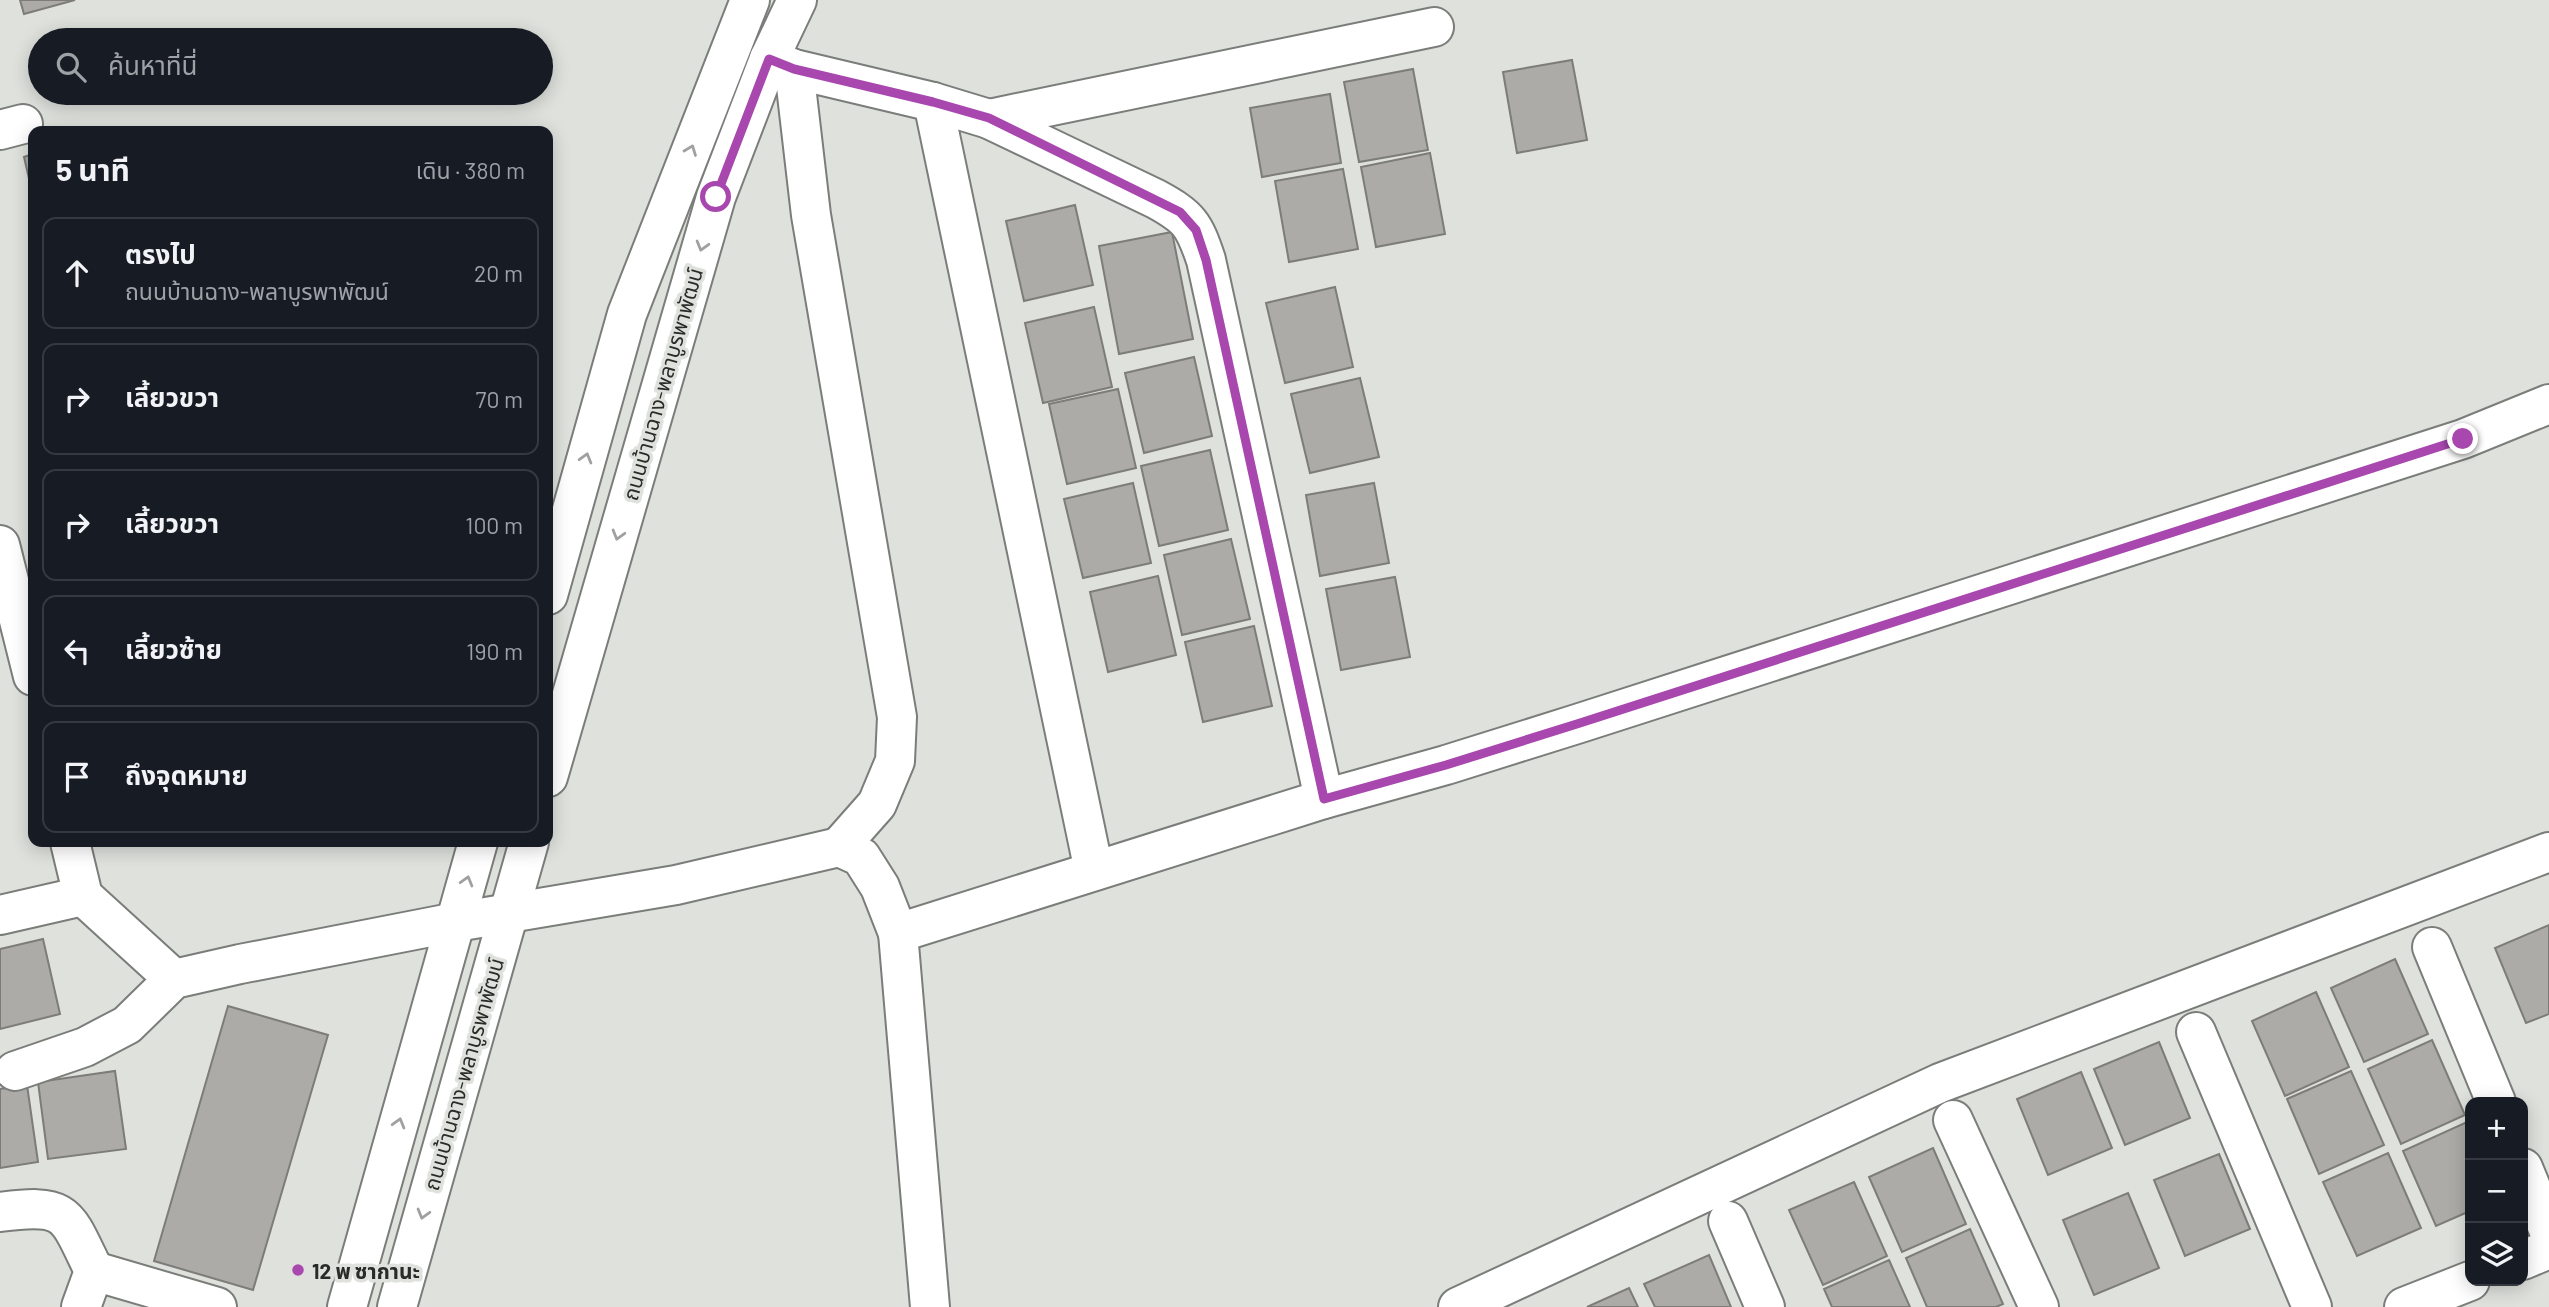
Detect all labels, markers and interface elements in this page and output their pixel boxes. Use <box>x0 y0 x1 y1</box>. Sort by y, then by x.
search box <box>28 28 553 105</box>
icon: search <box>52 48 90 86</box>
text: ค้นหาที่นี่ <box>108 49 198 80</box>
one-way arrow <box>682 145 696 157</box>
text: 5 นาที <box>56 151 130 187</box>
text: เดิน · 380 m <box>416 156 525 184</box>
route start <box>700 181 731 212</box>
text: ตรงไป <box>125 238 196 269</box>
one-way arrow <box>696 240 710 252</box>
icon: ahead <box>58 254 96 292</box>
text: 20 m <box>474 259 523 287</box>
street label: ถนนบ้านฉาง-พลาบูรพาพัฒน์ <box>617 265 709 504</box>
text: ถนนบ้านฉาง-พลาบูรพาพัฒน์ <box>125 277 389 305</box>
icon: right <box>58 380 96 418</box>
text: เลี้ยวขวา <box>125 381 219 412</box>
text: 70 m <box>476 385 523 413</box>
route end <box>2447 423 2478 454</box>
one-way arrow <box>578 452 592 464</box>
icon: right <box>58 506 96 544</box>
text: เลี้ยวขวา <box>125 507 219 538</box>
text: 100 m <box>465 511 523 539</box>
one-way arrow <box>612 529 626 541</box>
icon: left <box>58 632 96 670</box>
text: เลี้ยวซ้าย <box>125 633 222 664</box>
text: 190 m <box>466 637 523 665</box>
icon: arrive <box>58 758 96 796</box>
text: ถึงจุดหมาย <box>125 759 248 790</box>
one-way arrow <box>459 875 474 887</box>
street label: ถนนบ้านฉาง-พลาบูรพาพัฒน์ <box>418 955 510 1194</box>
map controls <box>2465 1097 2528 1286</box>
button: + <box>2465 1097 2528 1160</box>
one-way arrow <box>390 1118 405 1130</box>
button: − <box>2465 1160 2528 1223</box>
one-way arrow <box>417 1208 432 1220</box>
button: layers <box>2465 1223 2528 1286</box>
place label: 12 พ ซากานะ <box>312 1258 420 1283</box>
marker: 12 พ ซากานะ <box>290 1262 306 1278</box>

